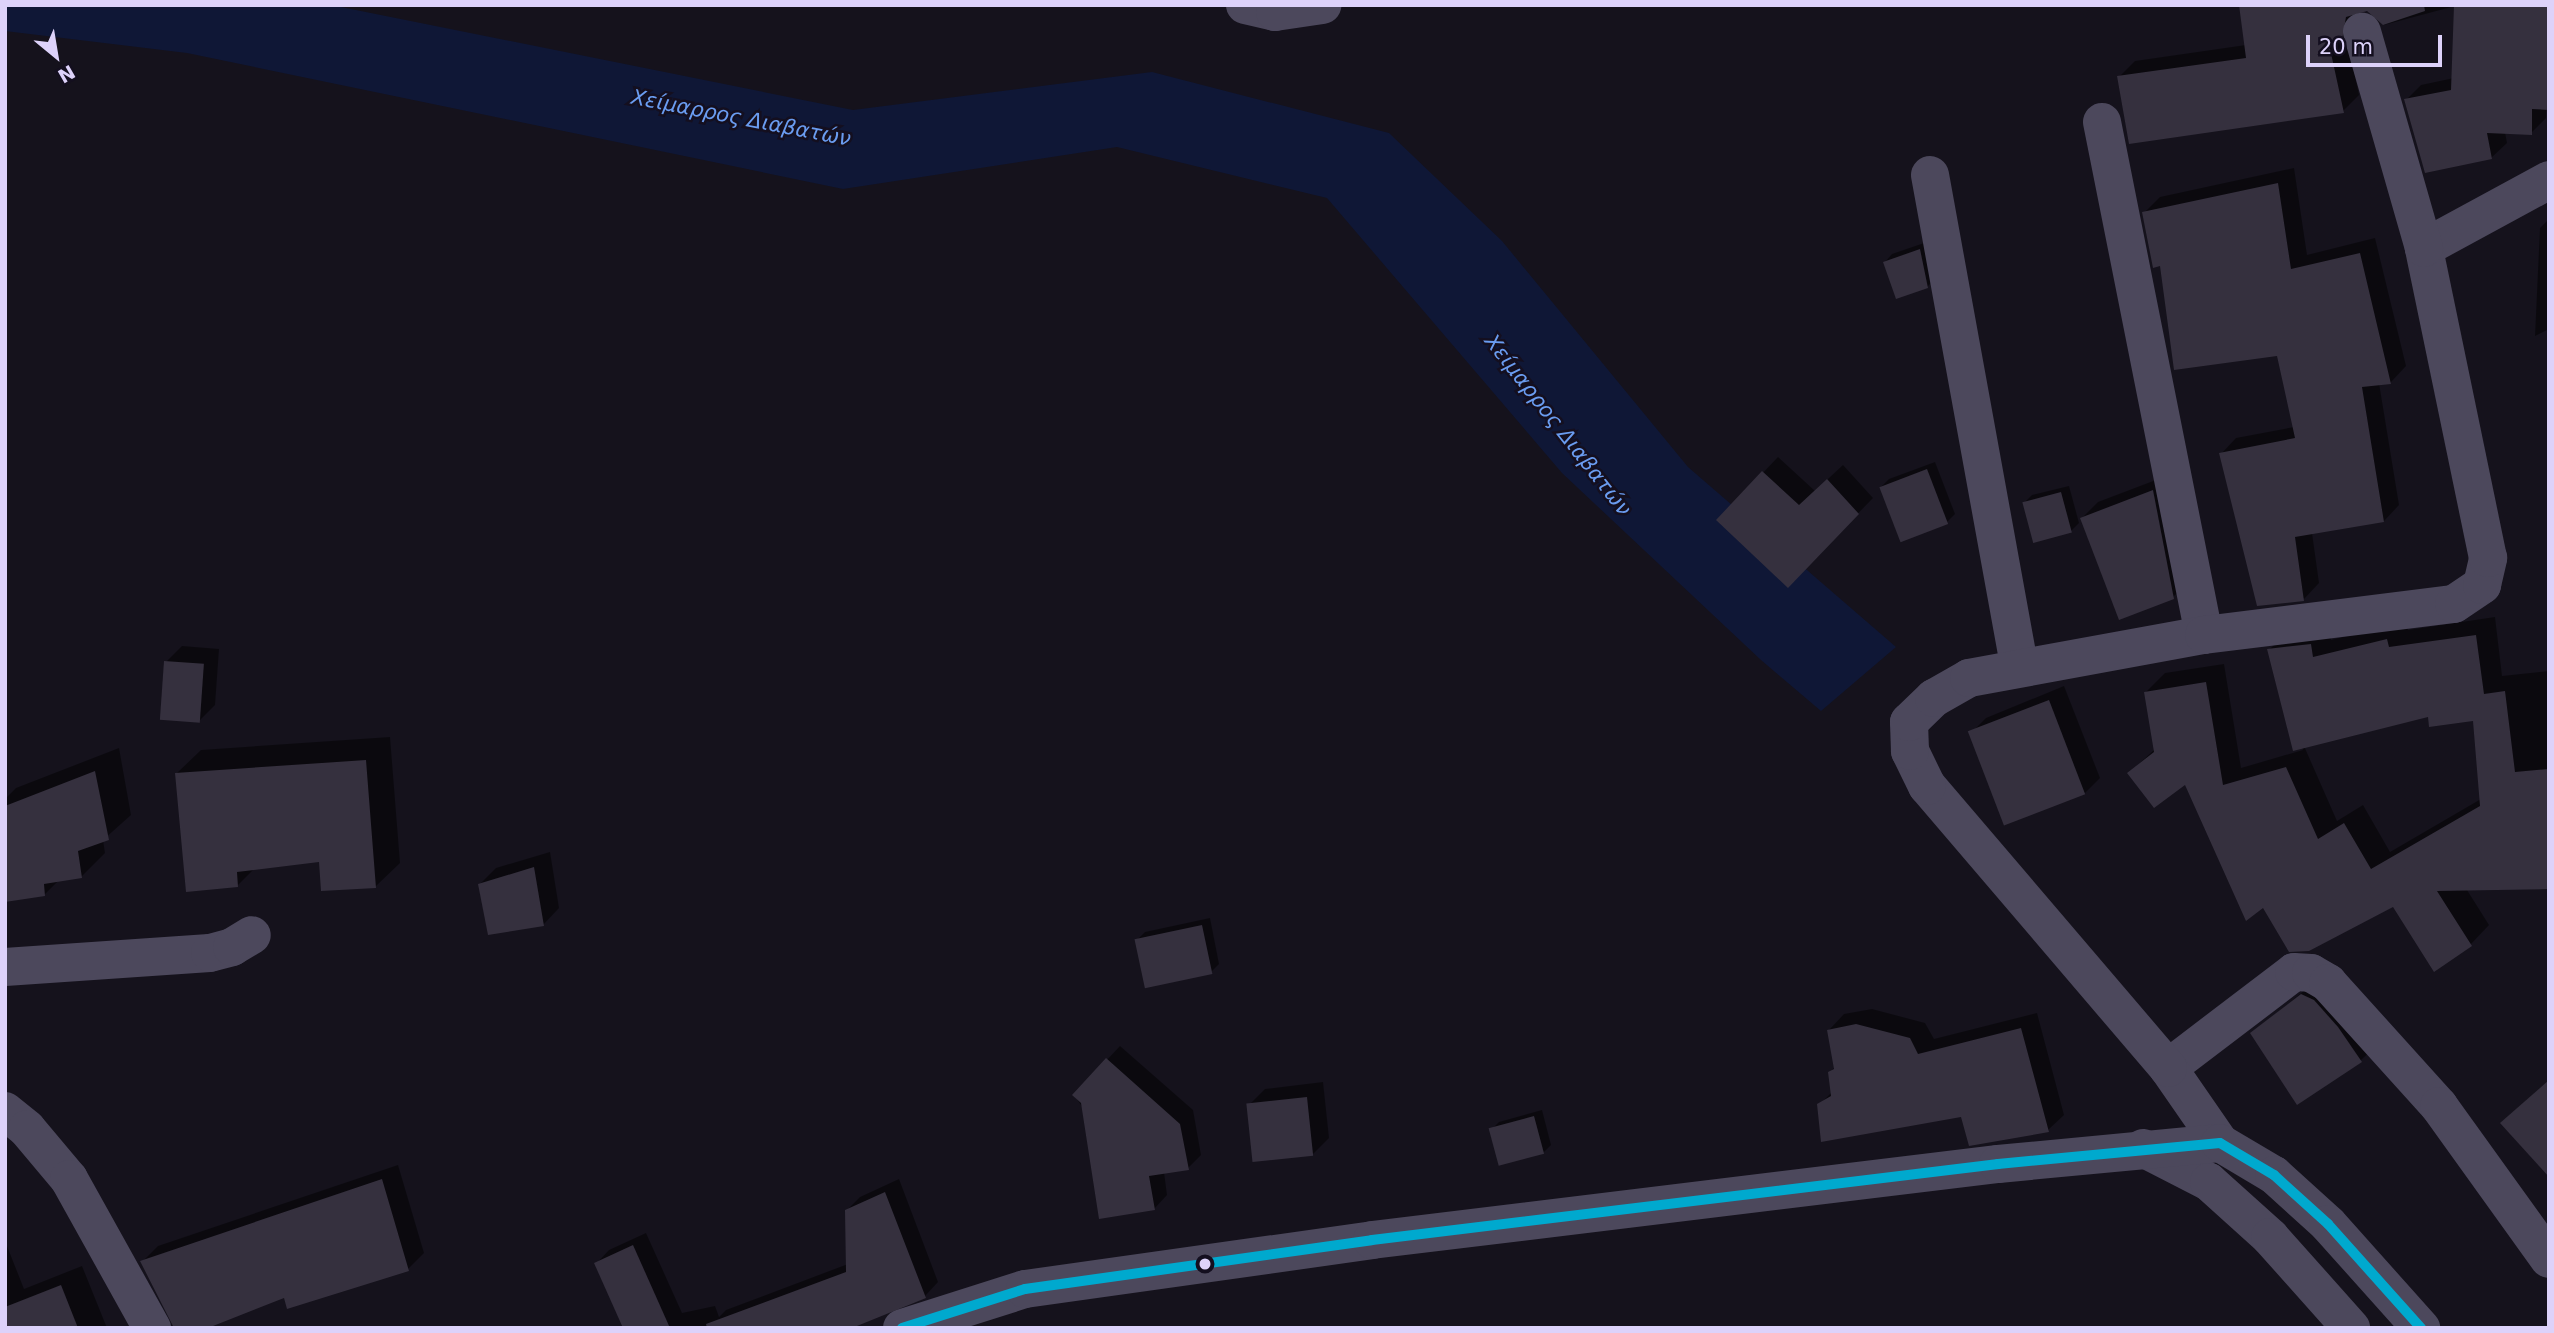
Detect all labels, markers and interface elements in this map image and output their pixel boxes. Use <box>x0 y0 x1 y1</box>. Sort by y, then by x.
north arrow <box>21 21 91 91</box>
scale bar <box>2309 21 2446 65</box>
text: 20 m <box>2319 35 2373 59</box>
text: N <box>54 61 79 88</box>
water label: Χείμαρρος Διαβατών <box>629 84 853 152</box>
water label: Χείμαρρος Διαβατών <box>1479 329 1637 521</box>
unlabelled marker <box>1198 1257 1212 1271</box>

